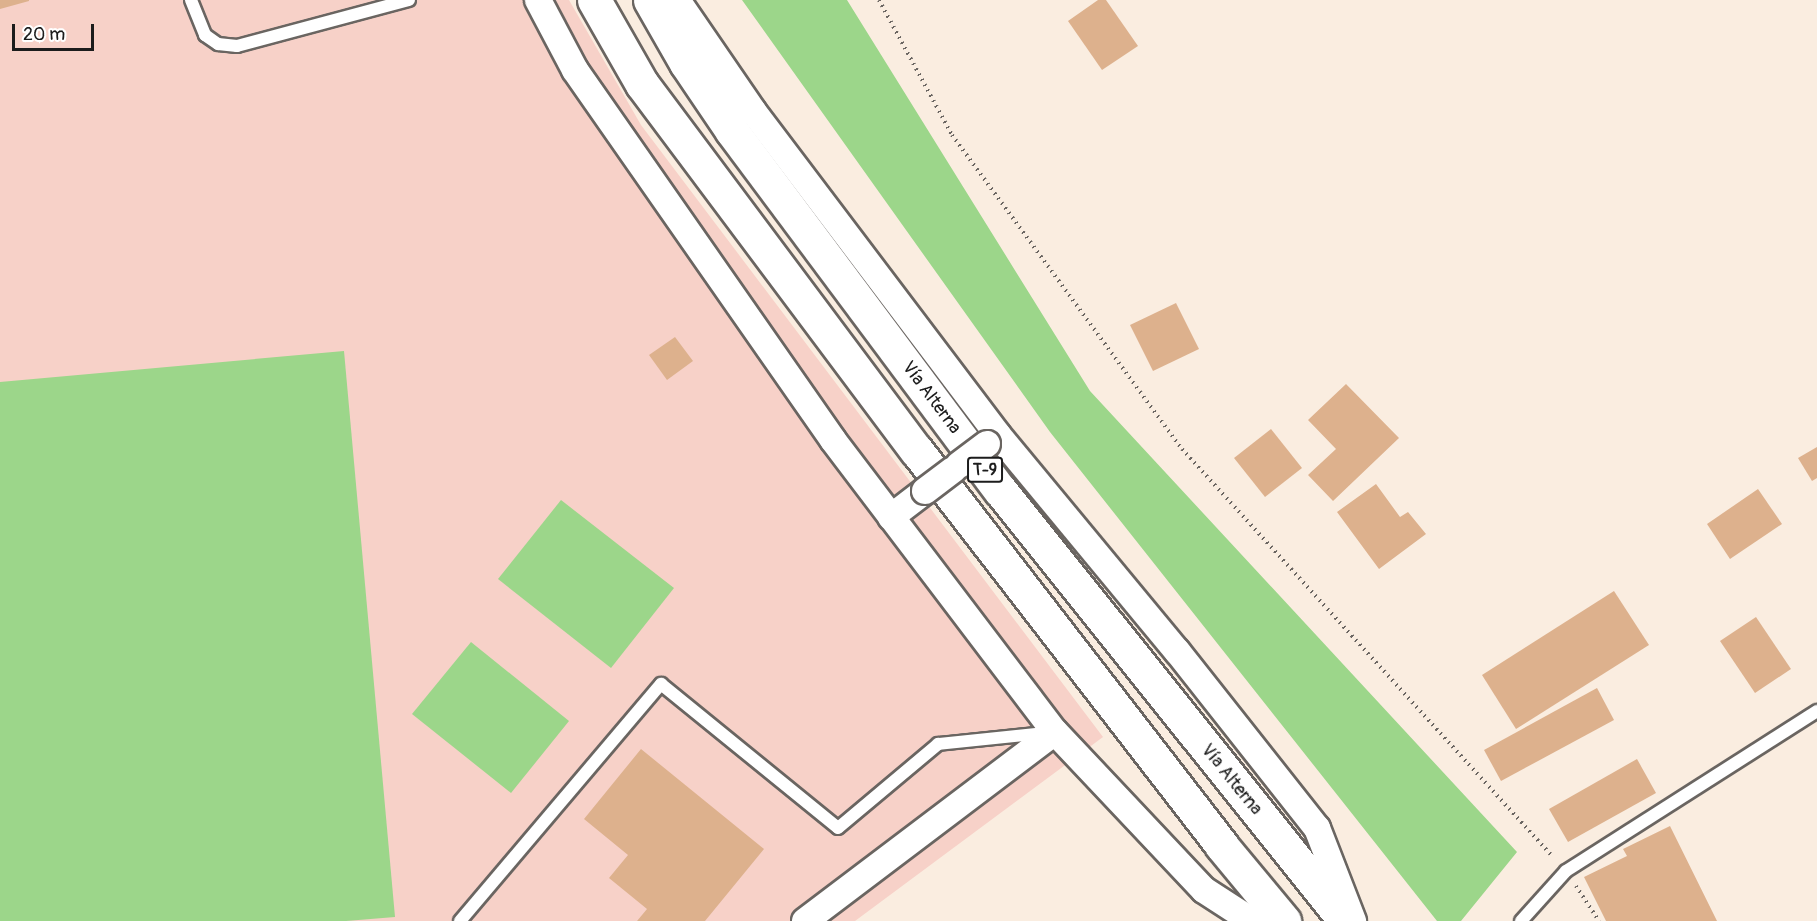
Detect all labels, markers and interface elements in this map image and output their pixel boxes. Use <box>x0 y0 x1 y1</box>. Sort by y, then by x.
scale bar <box>15 12 98 50</box>
text: 20 m <box>23 23 65 46</box>
street label: Vía Alterna <box>897 357 965 439</box>
road number: T-9 <box>967 457 1003 483</box>
street label: Vía Alterna <box>1196 740 1266 820</box>

